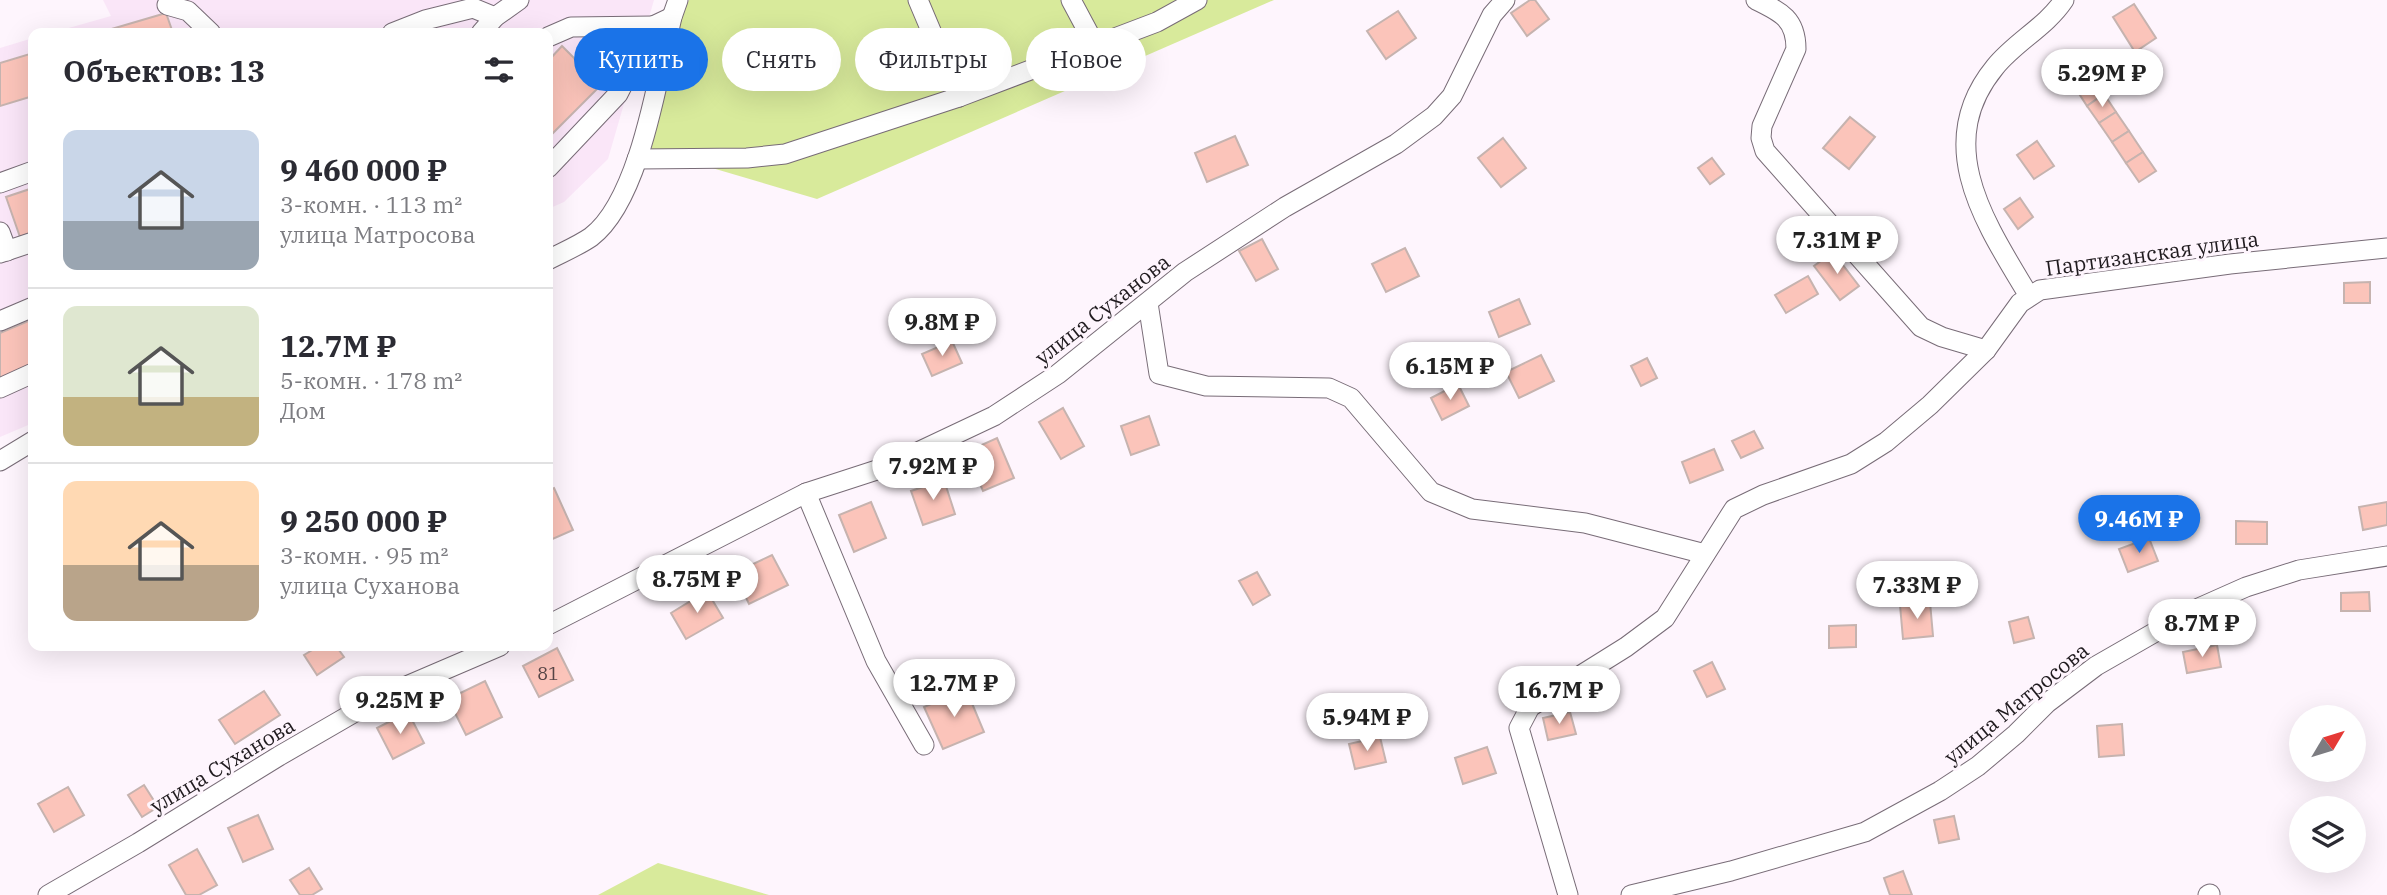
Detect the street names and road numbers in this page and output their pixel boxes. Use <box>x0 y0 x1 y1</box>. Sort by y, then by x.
street label: Партизанская улица <box>2043 224 2261 282</box>
street label: улица Суханова <box>1029 247 1175 371</box>
street label: улица Матросова <box>1938 636 2094 770</box>
street label: улица Суханова <box>144 711 300 819</box>

